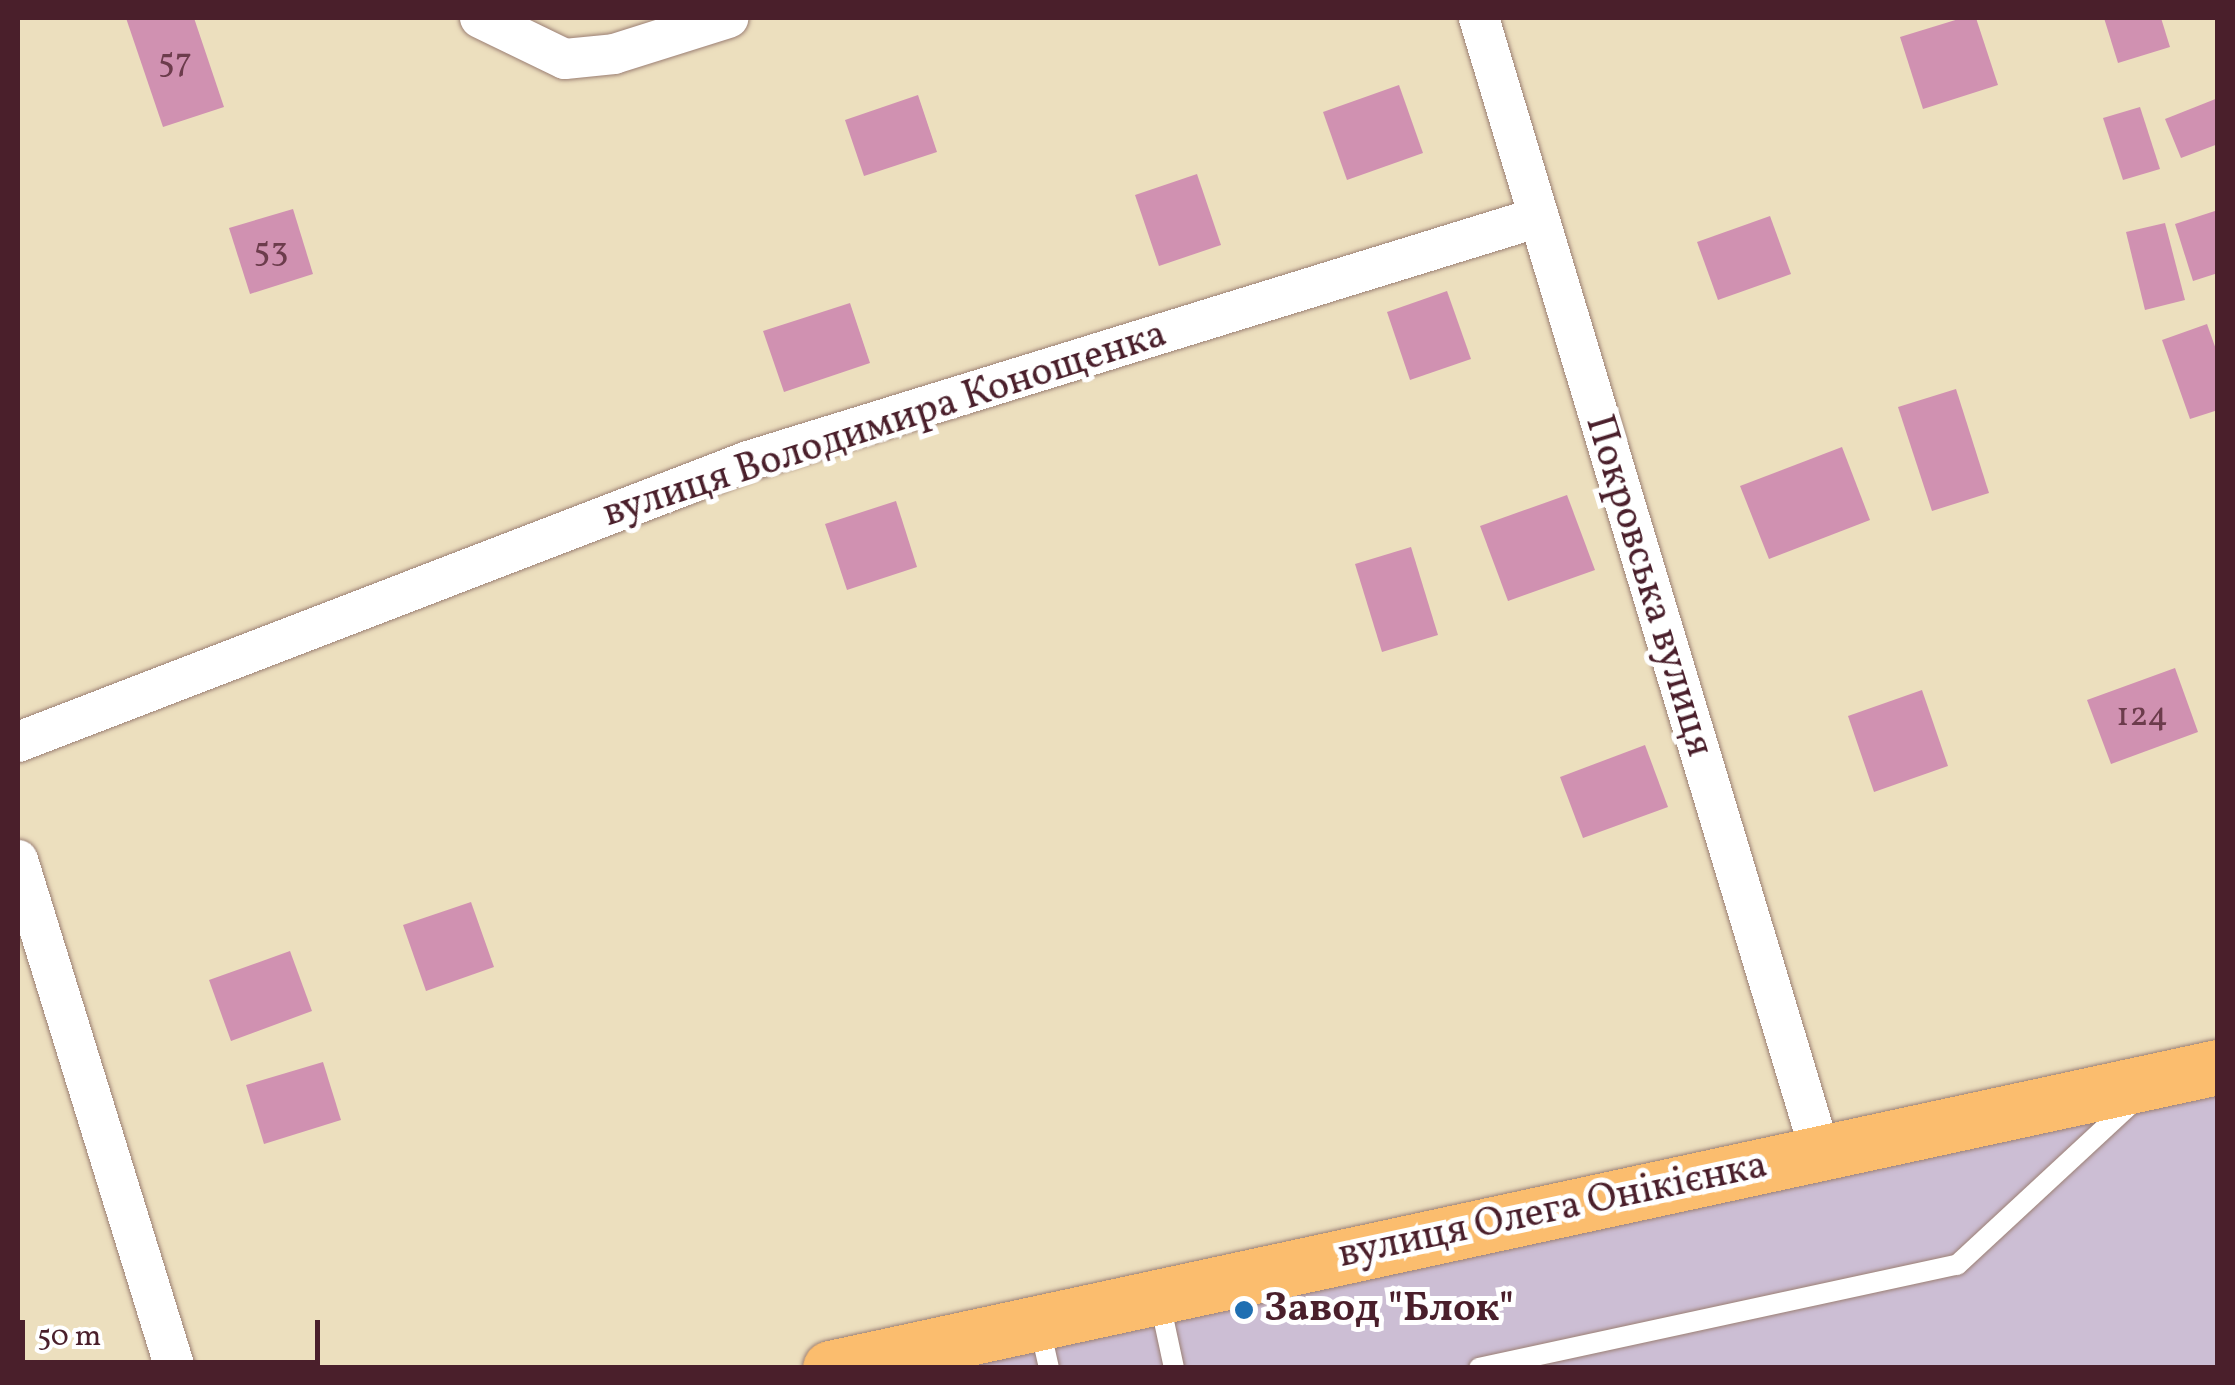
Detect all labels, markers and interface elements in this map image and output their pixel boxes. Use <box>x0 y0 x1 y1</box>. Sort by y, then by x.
house number: 57 <box>158 41 192 83</box>
house number: 53 <box>254 230 288 272</box>
street label: вулиця Володимира Конощенка <box>597 311 1173 539</box>
street label: Покровська вулиця <box>1573 410 1723 762</box>
house number: 124 <box>2116 695 2168 737</box>
street label: вулиця Олега Онікієнка <box>1334 1142 1772 1280</box>
place label: Завод "Блок" <box>1264 1286 1514 1334</box>
marker: Завод "Блок" <box>1233 1299 1255 1321</box>
scale bar <box>25 1300 325 1362</box>
text: 50 m <box>37 1316 101 1358</box>

